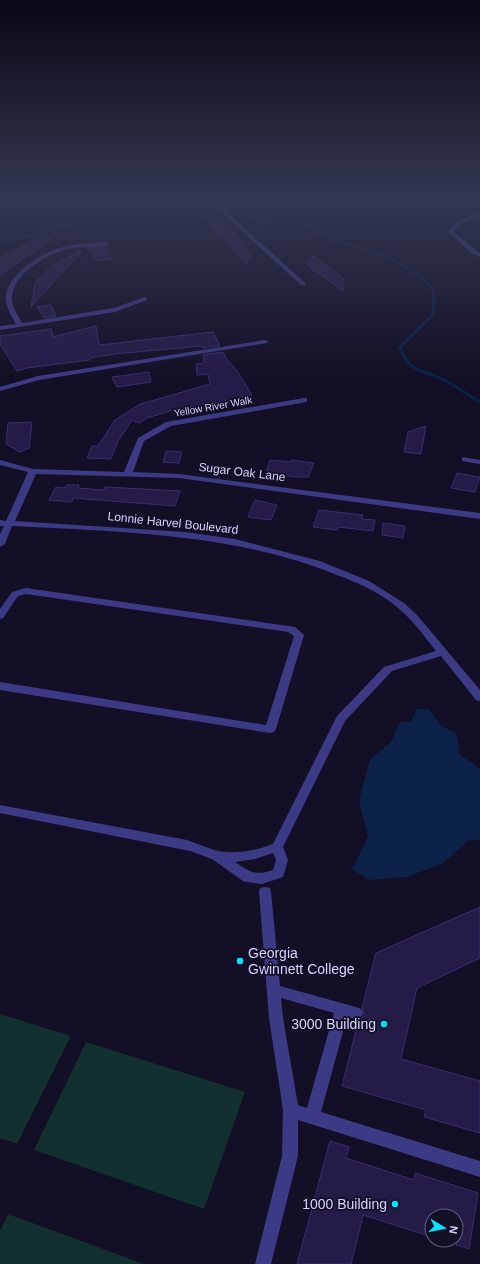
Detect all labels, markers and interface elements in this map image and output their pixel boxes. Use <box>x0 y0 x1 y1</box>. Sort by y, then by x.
street label: Yellow River Walk <box>173 394 254 419</box>
street label: Sugar Oak Lane <box>198 460 287 484</box>
street label: Lonnie Harvel Boulevard <box>107 509 239 537</box>
place label: Georgia Gwinnett College <box>248 945 355 977</box>
marker: Georgia Gwinnett College <box>235 956 245 966</box>
place label: 3000 Building <box>291 1016 376 1032</box>
marker: 3000 Building <box>379 1019 389 1029</box>
place label: 1000 Building <box>302 1196 387 1212</box>
marker: 1000 Building <box>390 1199 400 1209</box>
north arrow <box>424 1208 464 1248</box>
text: N <box>447 1225 460 1235</box>

